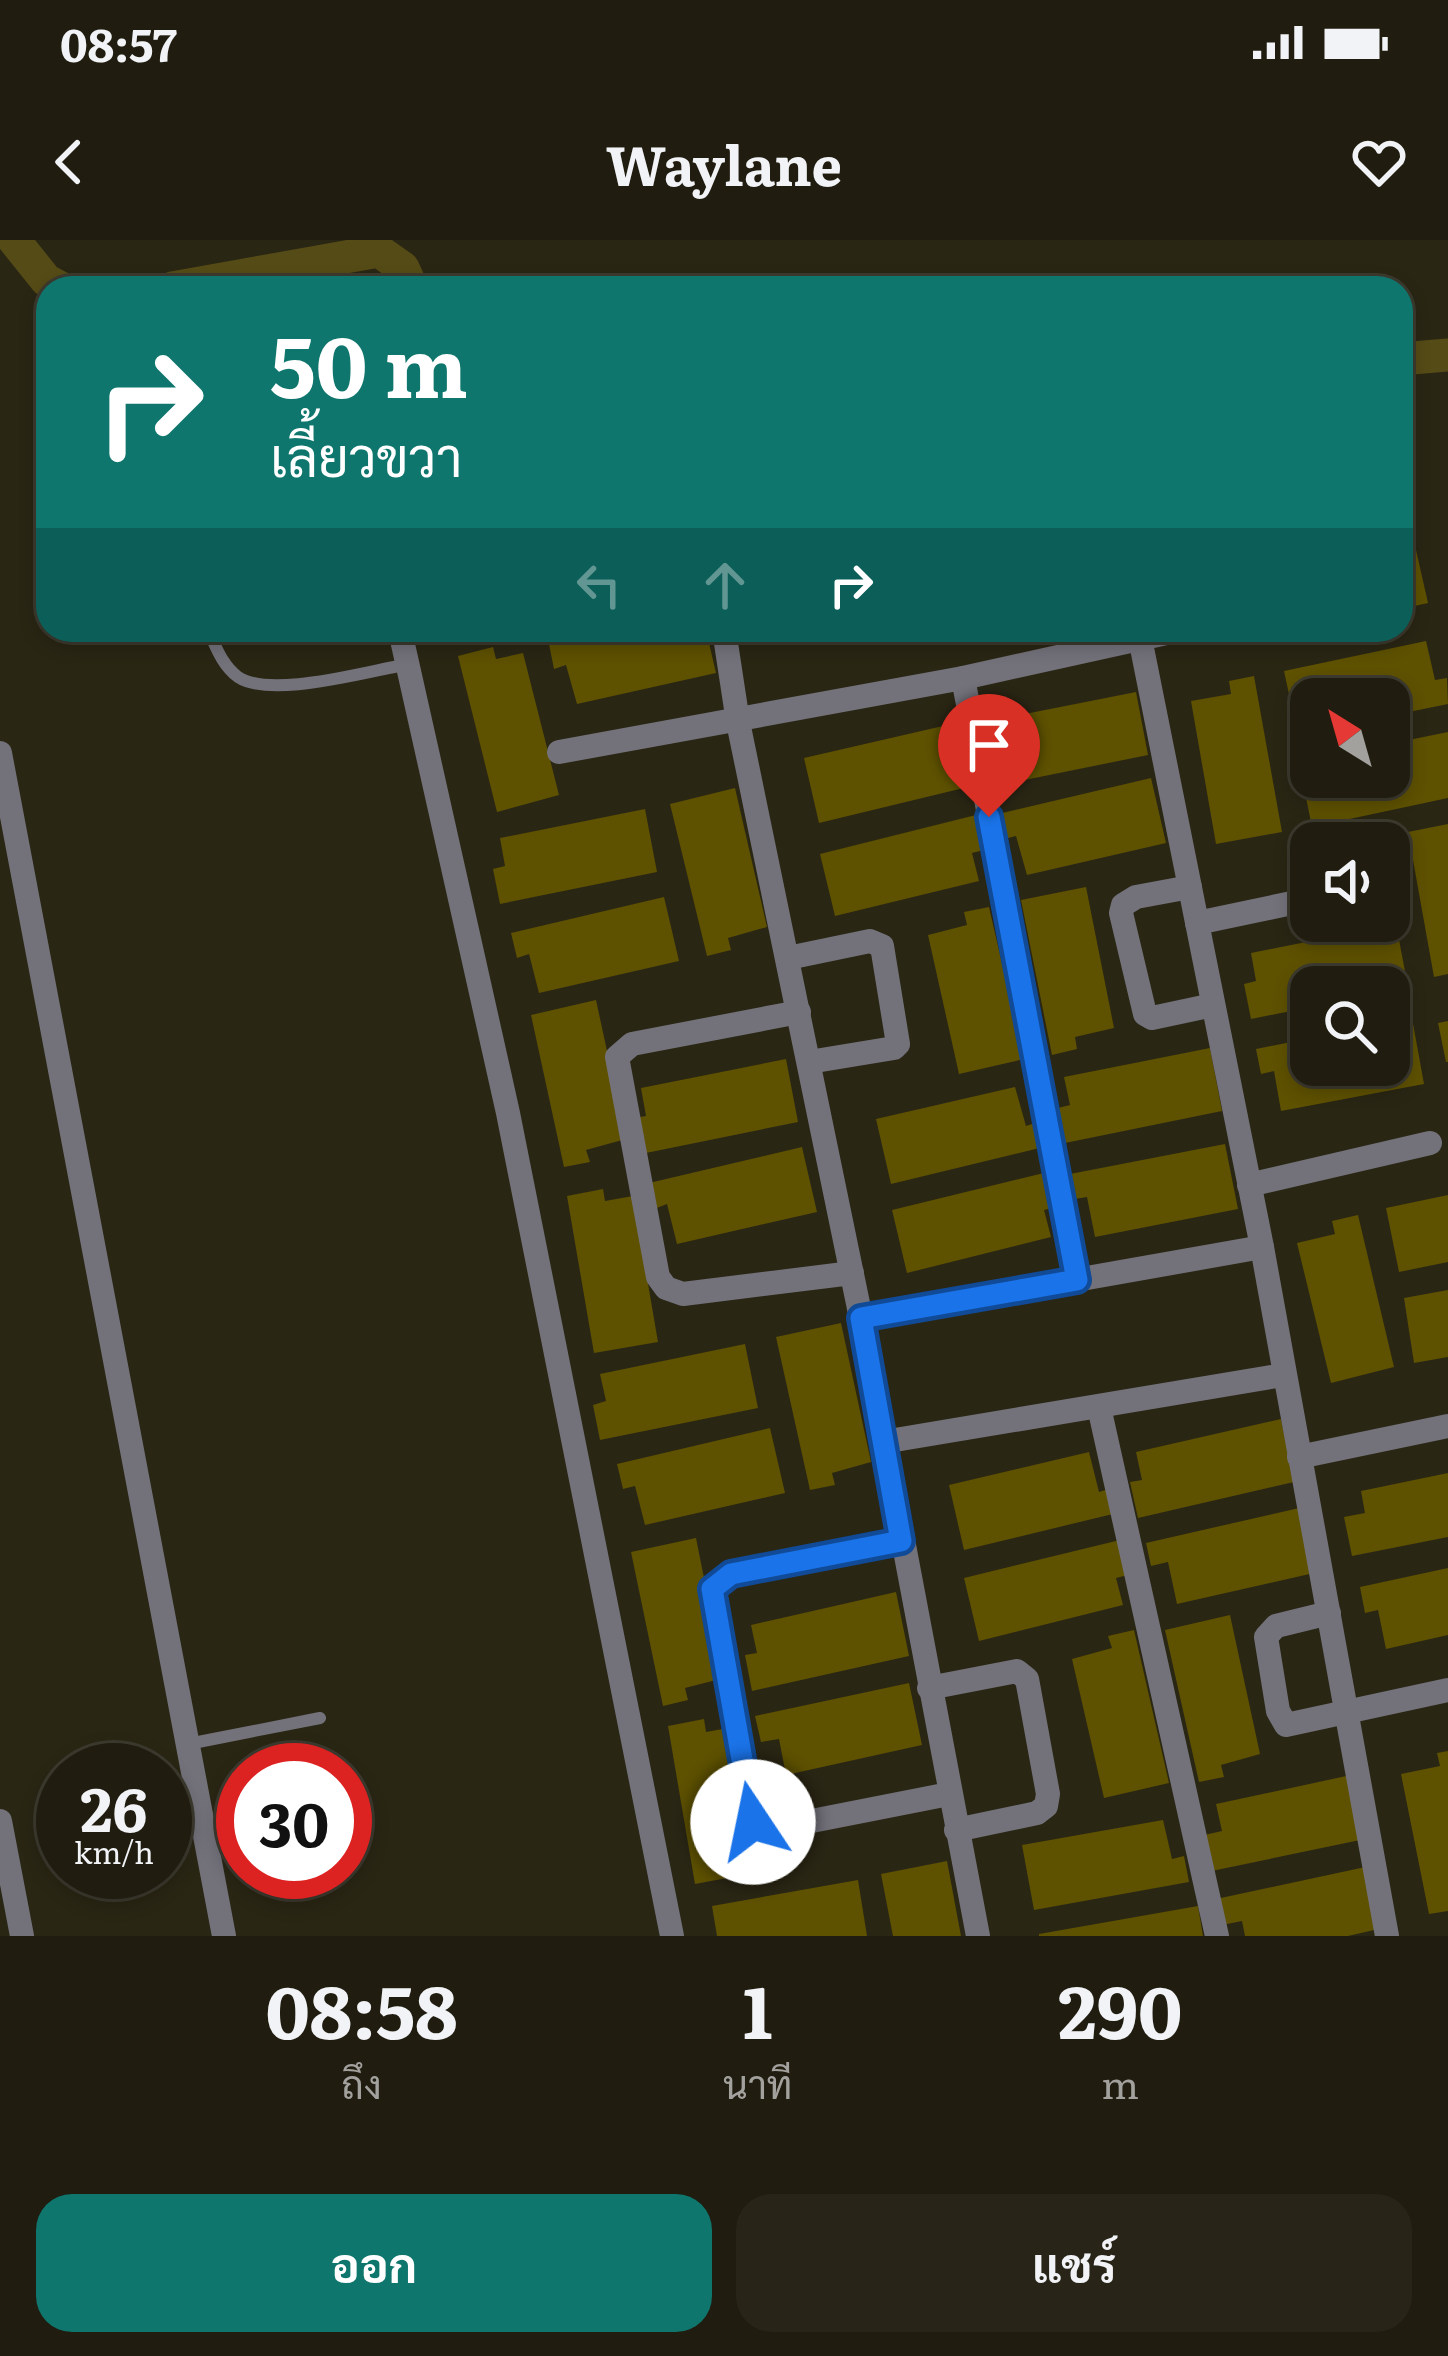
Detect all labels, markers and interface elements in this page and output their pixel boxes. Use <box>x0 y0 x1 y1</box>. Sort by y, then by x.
text: 08:57 <box>60 9 177 76</box>
text: Waylane <box>606 122 842 203</box>
icon: back <box>36 129 102 195</box>
icon: heart <box>1346 129 1412 195</box>
text: 50 m <box>270 299 468 424</box>
icon: right <box>72 324 228 480</box>
text: เลี้ยวขวา <box>270 413 463 494</box>
icon: left <box>566 552 632 618</box>
icon: ahead <box>692 552 758 618</box>
icon: right <box>818 552 884 618</box>
north arrow <box>1290 678 1410 798</box>
map controls <box>1290 678 1410 1086</box>
pin <box>938 694 1040 817</box>
icon: arrive <box>956 712 1022 778</box>
button: sound <box>1290 822 1410 942</box>
button: search <box>1290 966 1410 1086</box>
speed limit sign: 30 <box>216 1743 372 1899</box>
position arrow <box>690 1759 816 1885</box>
text: 26 <box>80 1761 148 1850</box>
text: km/h <box>74 1829 154 1873</box>
text: 08:58 <box>266 1954 458 2061</box>
text: 1 <box>743 1954 773 2061</box>
text: 290 <box>1058 1954 1182 2061</box>
text: ถึง <box>341 2053 382 2111</box>
text: นาที <box>723 2053 792 2111</box>
text: m <box>1101 2053 1139 2111</box>
button: ออก <box>36 2194 712 2332</box>
button: แชร์ <box>736 2194 1412 2332</box>

